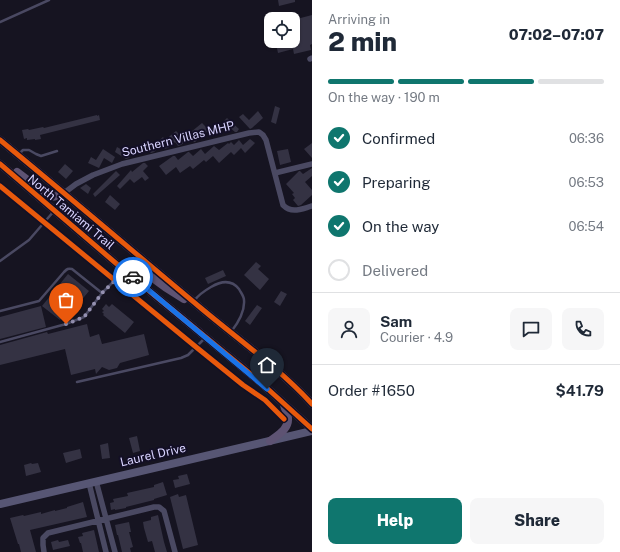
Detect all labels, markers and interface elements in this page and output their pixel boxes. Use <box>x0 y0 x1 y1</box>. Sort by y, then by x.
map controls <box>264 12 300 48</box>
button: locate <box>264 12 300 48</box>
text: Arriving in <box>328 12 390 27</box>
text: 2 min <box>328 26 397 57</box>
text: 07:02–07:07 <box>509 26 604 43</box>
text: On the way · 190 m <box>328 90 440 105</box>
street label: Southern Villas MHP <box>120 118 236 160</box>
icon: check <box>328 127 350 149</box>
text: Confirmed <box>362 130 435 147</box>
text: 06:36 <box>569 131 604 146</box>
icon: check <box>328 171 350 193</box>
street label: North Tamiami Trail <box>25 172 117 252</box>
text: Preparing <box>362 174 431 191</box>
text: 06:53 <box>569 175 604 190</box>
icon: check <box>328 215 350 237</box>
text: On the way <box>362 218 439 235</box>
text: 06:54 <box>569 219 604 234</box>
courier <box>113 257 153 297</box>
text: Delivered <box>362 262 428 279</box>
icon: car <box>122 266 144 288</box>
pin <box>49 283 83 324</box>
icon: bag <box>55 289 77 311</box>
button: person <box>328 308 370 350</box>
button: chat <box>510 308 552 350</box>
button: phone <box>562 308 604 350</box>
text: Sam <box>380 313 412 330</box>
text: Courier · 4.9 <box>380 330 453 345</box>
pin <box>250 348 284 389</box>
icon: home <box>256 354 278 376</box>
text: Order #1650 <box>328 382 415 399</box>
text: $41.79 <box>556 382 604 399</box>
street label: Laurel Drive <box>119 441 187 469</box>
button: Help <box>328 498 462 544</box>
button: Share <box>470 498 604 544</box>

